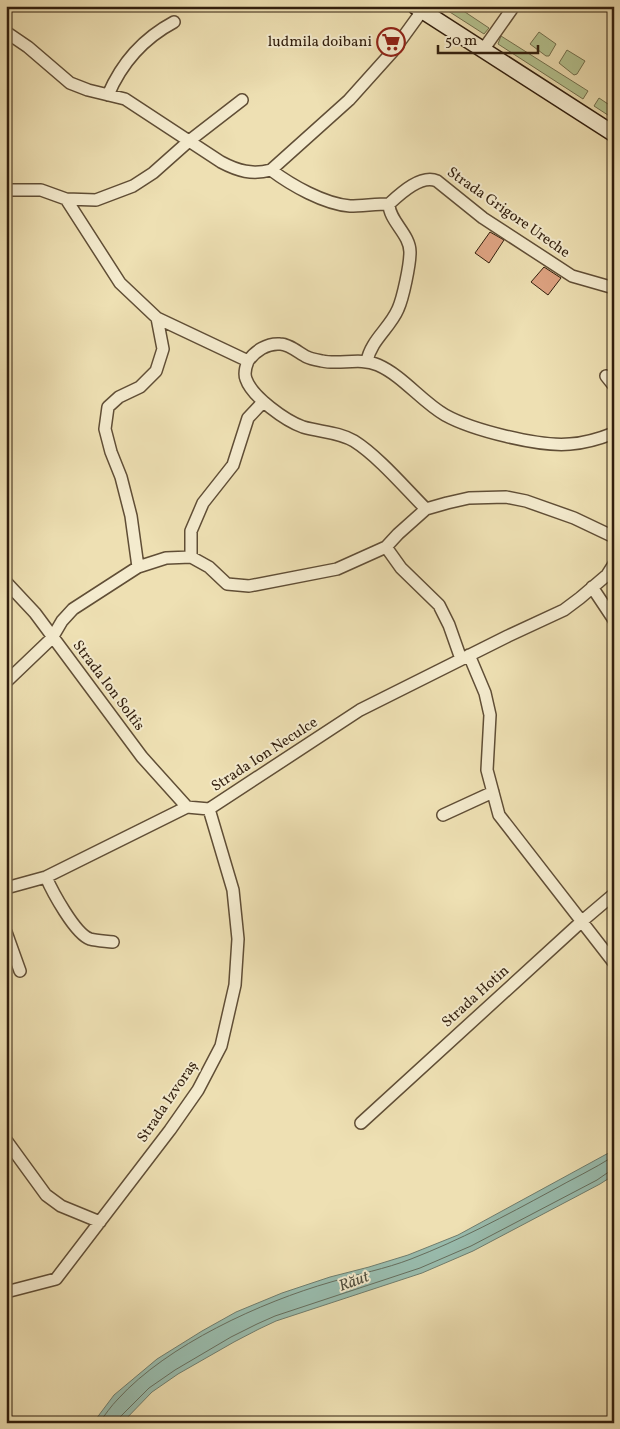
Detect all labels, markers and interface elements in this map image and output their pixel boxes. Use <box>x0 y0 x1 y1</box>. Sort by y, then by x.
scale bar <box>438 22 538 54</box>
supermarket icon: ludmila doibani <box>376 27 406 57</box>
text: 50 m <box>445 31 477 52</box>
place label: ludmila doibani <box>268 32 372 53</box>
street label: Strada Grigore Ureche <box>442 163 574 263</box>
street label: Strada Ion Soltîs <box>67 636 149 736</box>
street label: Strada Ion Neculce <box>208 713 322 797</box>
street label: Strada Hotin <box>438 961 514 1033</box>
street label: Strada Izvoraș <box>133 1057 203 1147</box>
water label: Răut <box>336 1266 373 1298</box>

